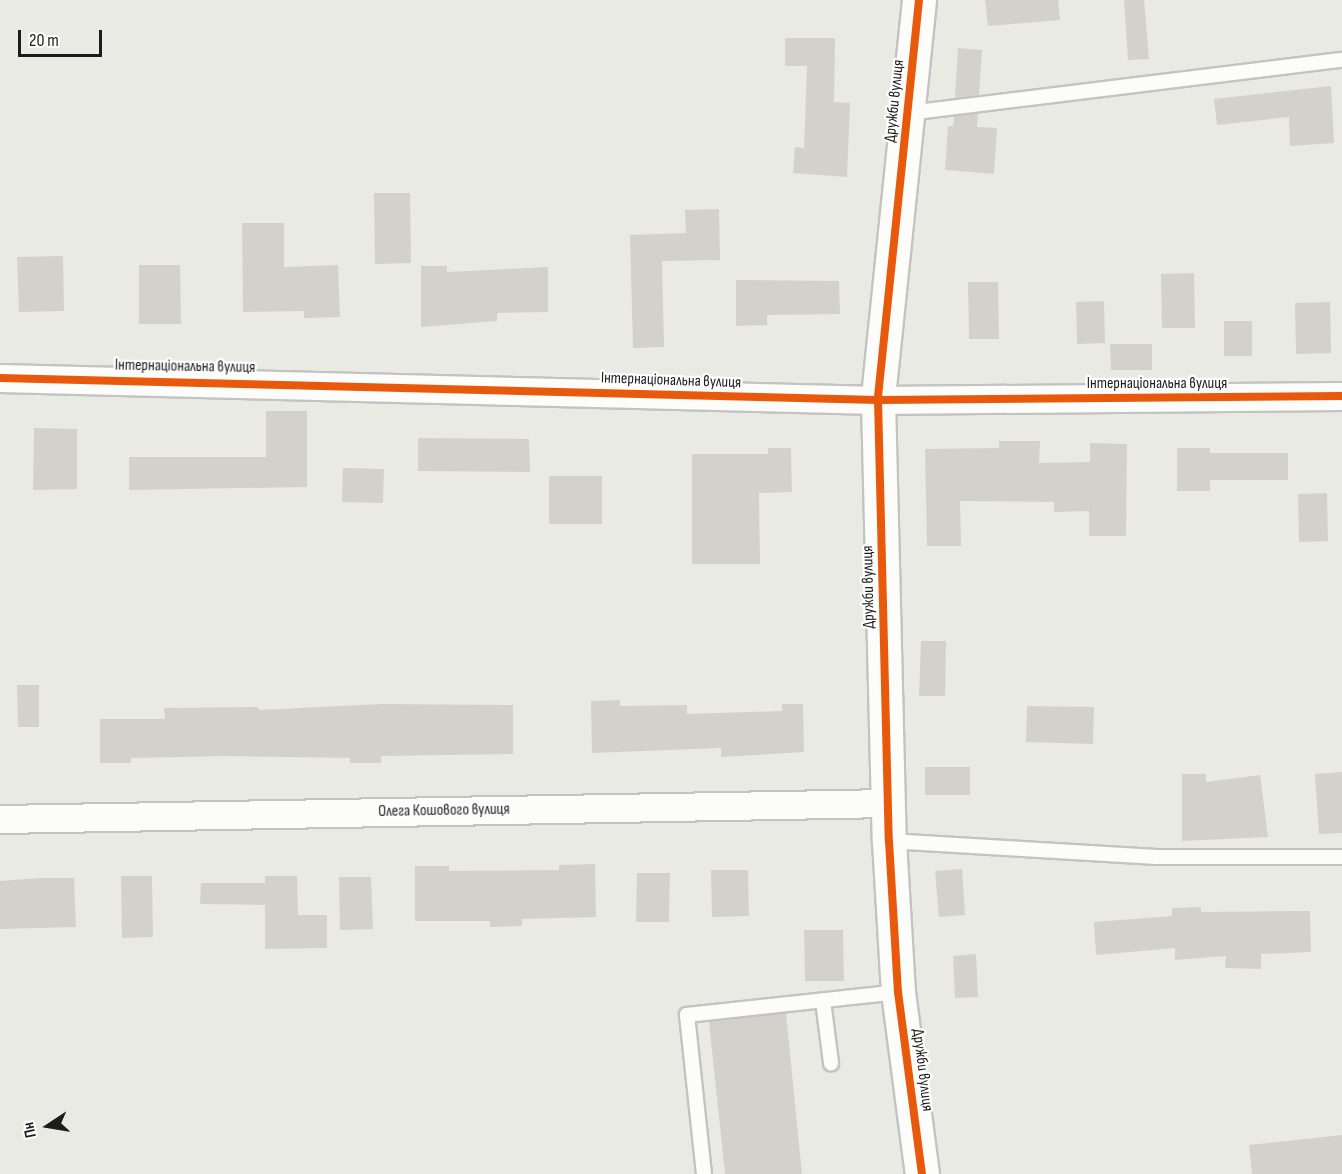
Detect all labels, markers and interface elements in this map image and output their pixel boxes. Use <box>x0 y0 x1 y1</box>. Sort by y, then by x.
scale bar <box>21 18 105 56</box>
text: 20 m <box>29 30 59 51</box>
street label: Дружби вулиця <box>881 59 909 143</box>
street label: Інтернаціональна вулиця <box>115 356 255 378</box>
street label: Інтернаціональна вулиця <box>600 369 742 393</box>
street label: Інтернаціональна вулиця <box>1087 374 1227 394</box>
street label: Дружби вулиця <box>859 545 879 629</box>
street label: Олега Кошового вулиця <box>378 800 510 822</box>
street label: Дружби вулиця <box>907 1028 937 1112</box>
north arrow <box>18 1096 78 1156</box>
text: Пн <box>19 1120 41 1139</box>

